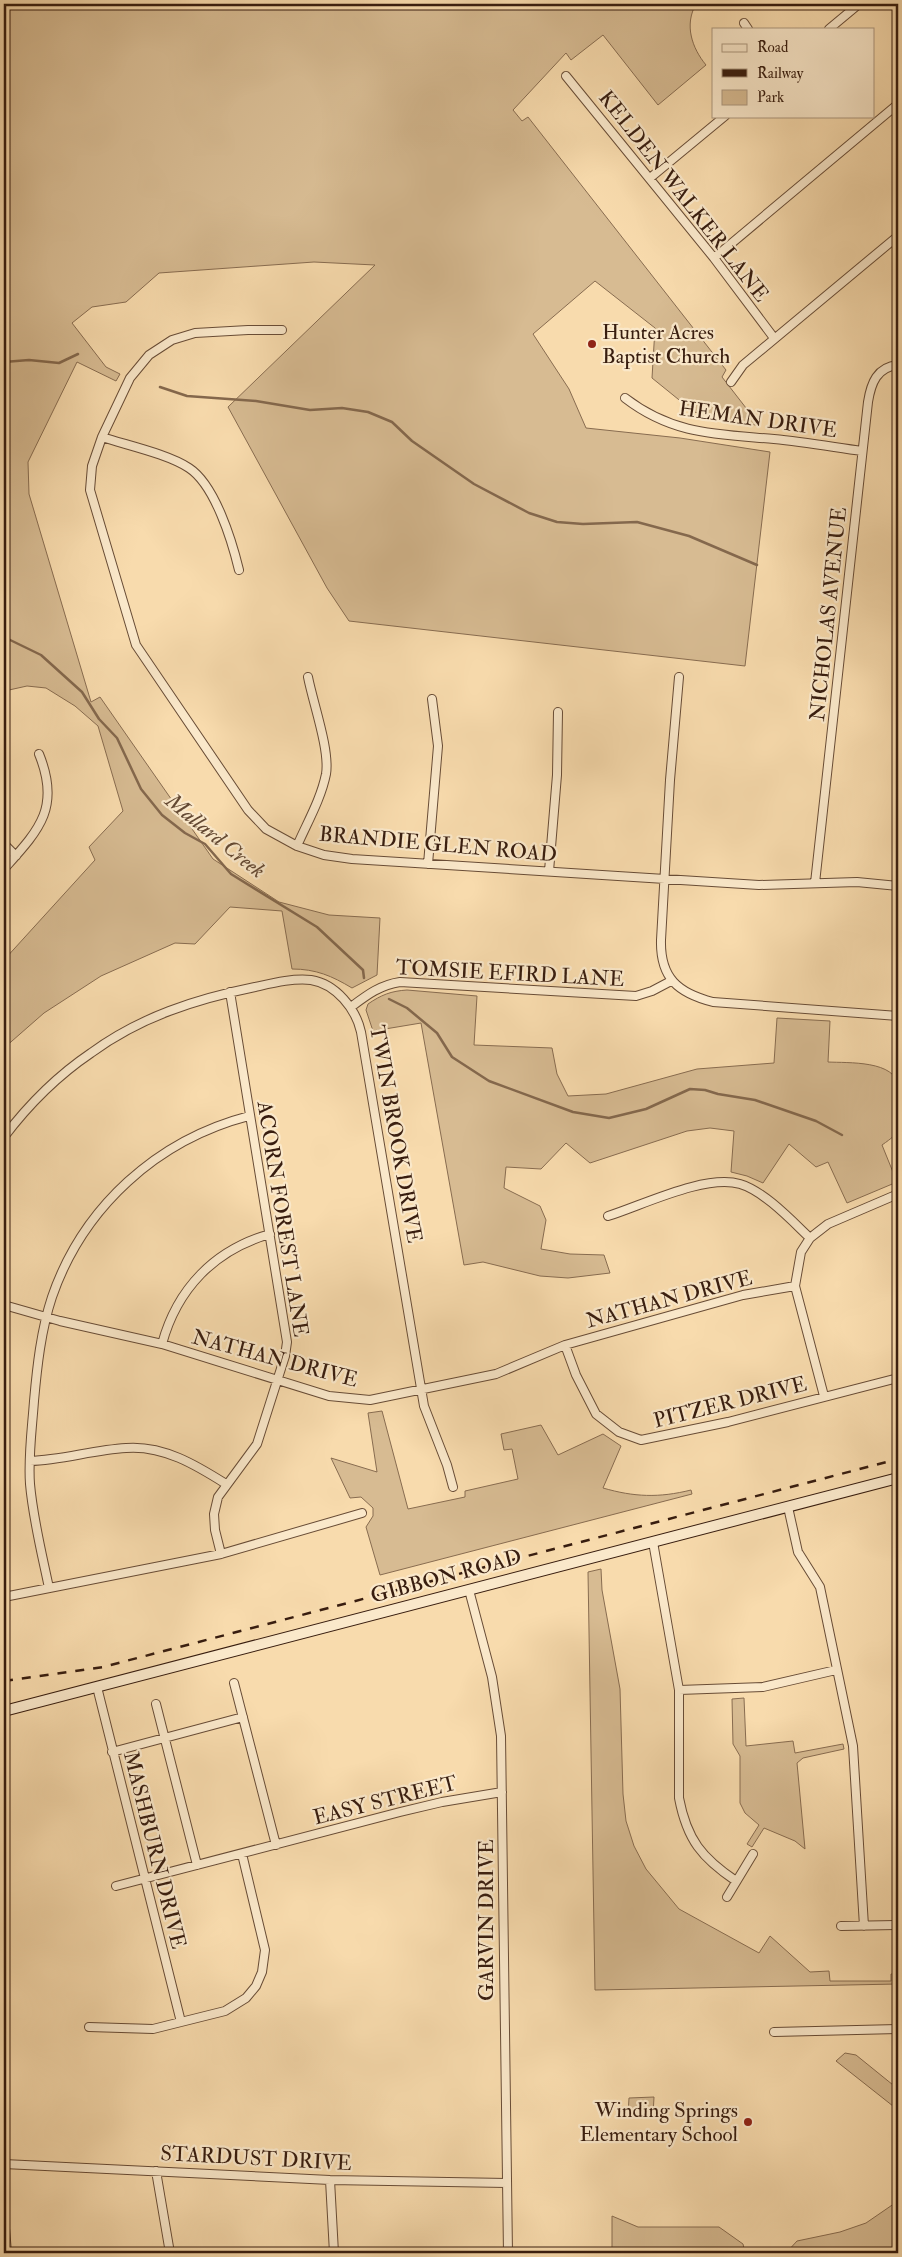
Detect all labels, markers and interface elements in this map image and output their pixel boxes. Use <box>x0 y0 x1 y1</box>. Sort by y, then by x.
legend <box>712 28 874 118</box>
text: Road <box>757 38 789 57</box>
text: Railway <box>757 64 804 83</box>
street label: KELDEN WALKER LANE <box>593 85 775 308</box>
text: Park <box>757 88 784 107</box>
place label: Hunter Acres Baptist Church <box>602 319 730 370</box>
marker: Hunter Acres Baptist Church <box>586 338 598 350</box>
street label: HEMAN DRIVE <box>677 395 839 444</box>
street label: NICHOLAS AVENUE <box>804 506 853 722</box>
water label: Mallard Creek <box>158 786 271 885</box>
street label: BRANDIE GLEN ROAD <box>318 821 558 868</box>
street label: TOMSIE EFIRD LANE <box>395 954 625 993</box>
street label: TWIN BROOK DRIVE <box>363 1023 428 1245</box>
street label: ACORN FOREST LANE <box>250 1098 314 1339</box>
street label: NATHAN DRIVE <box>583 1264 755 1335</box>
street label: NATHAN DRIVE <box>189 1323 361 1394</box>
street label: PITZER DRIVE <box>651 1370 810 1435</box>
street label: GIBBON ROAD <box>368 1543 525 1610</box>
street label: MASHBURN DRIVE <box>117 1749 192 1952</box>
street label: EASY STREET <box>310 1769 460 1831</box>
street label: GARVIN DRIVE <box>473 1839 500 2001</box>
place label: Winding Springs Elementary School <box>580 2097 739 2148</box>
marker: Winding Springs Elementary School <box>742 2116 754 2128</box>
street label: STARDUST DRIVE <box>160 2140 352 2177</box>

